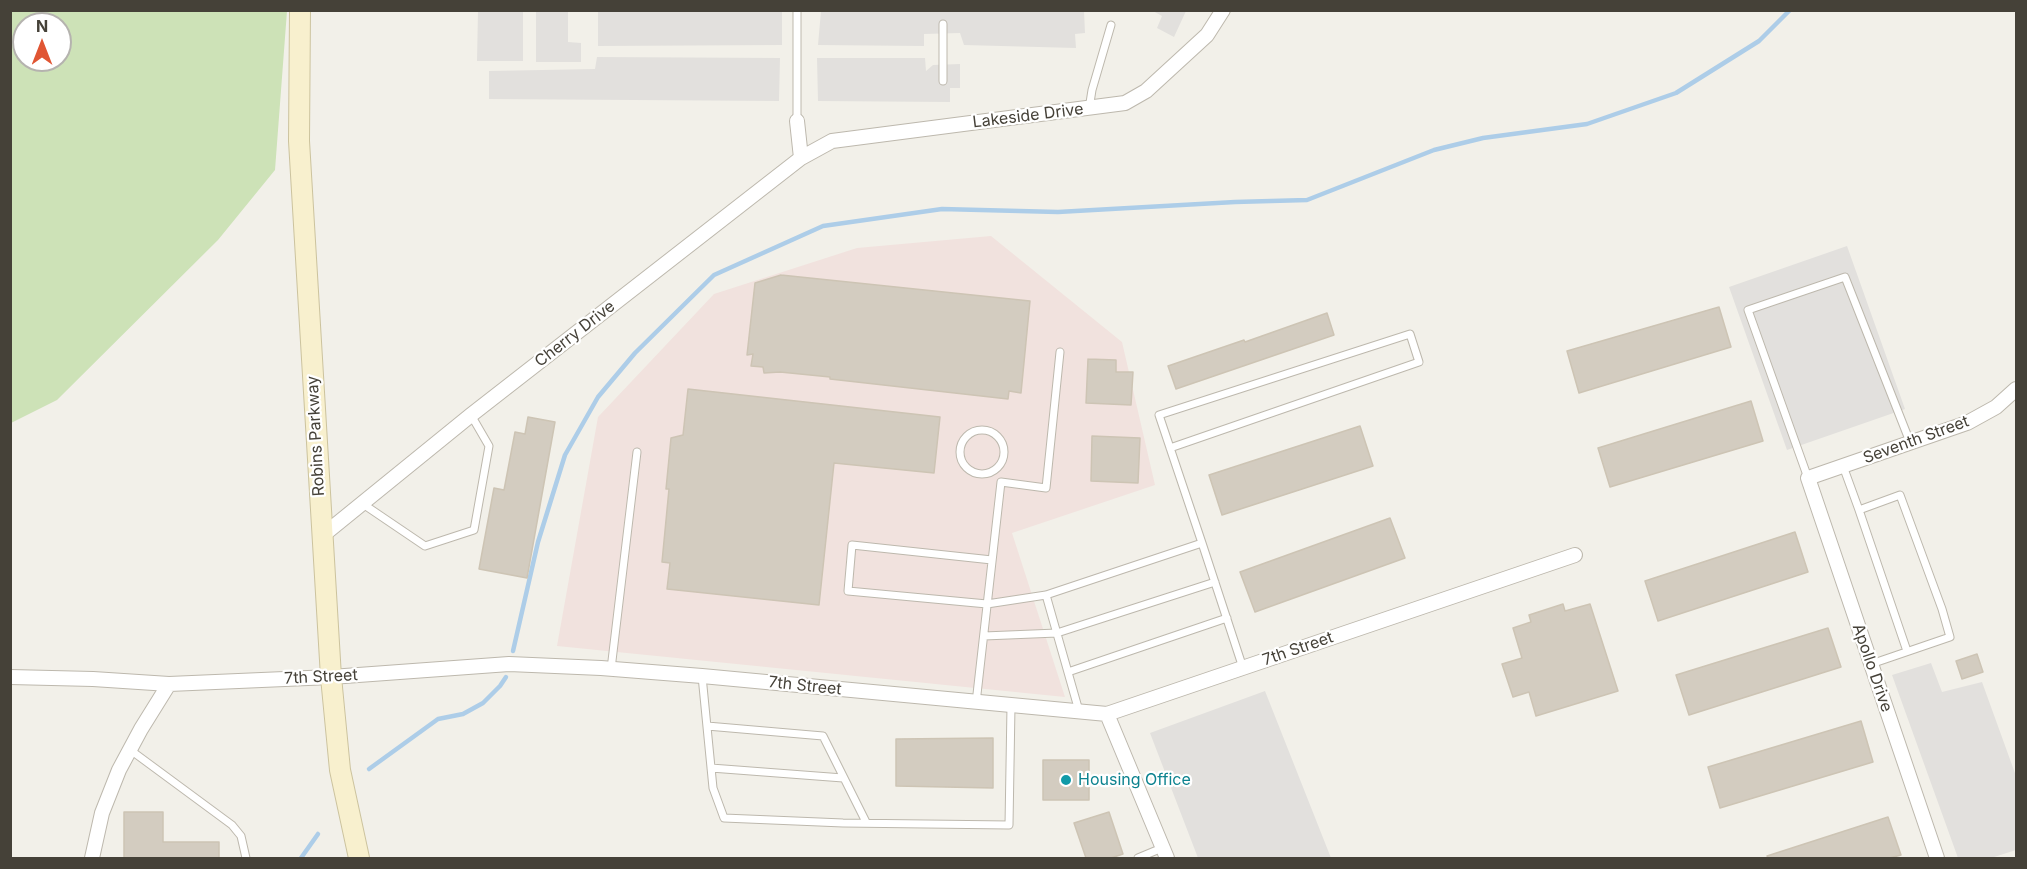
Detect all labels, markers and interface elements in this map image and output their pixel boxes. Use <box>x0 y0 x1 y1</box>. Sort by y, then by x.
north arrow <box>12 12 72 72</box>
text: N <box>36 16 48 36</box>
street label: Lakeside Drive <box>972 100 1084 132</box>
street label: Cherry Drive <box>531 297 619 371</box>
street label: Robins Parkway <box>303 375 329 497</box>
street label: Seventh Street <box>1861 412 1971 468</box>
street label: Apollo Drive <box>1848 621 1896 715</box>
street label: 7th Street <box>1260 628 1336 670</box>
street label: 7th Street <box>284 665 358 689</box>
street label: 7th Street <box>767 673 843 699</box>
place label: Housing Office <box>1078 770 1191 790</box>
marker: Housing Office <box>1059 773 1073 787</box>

